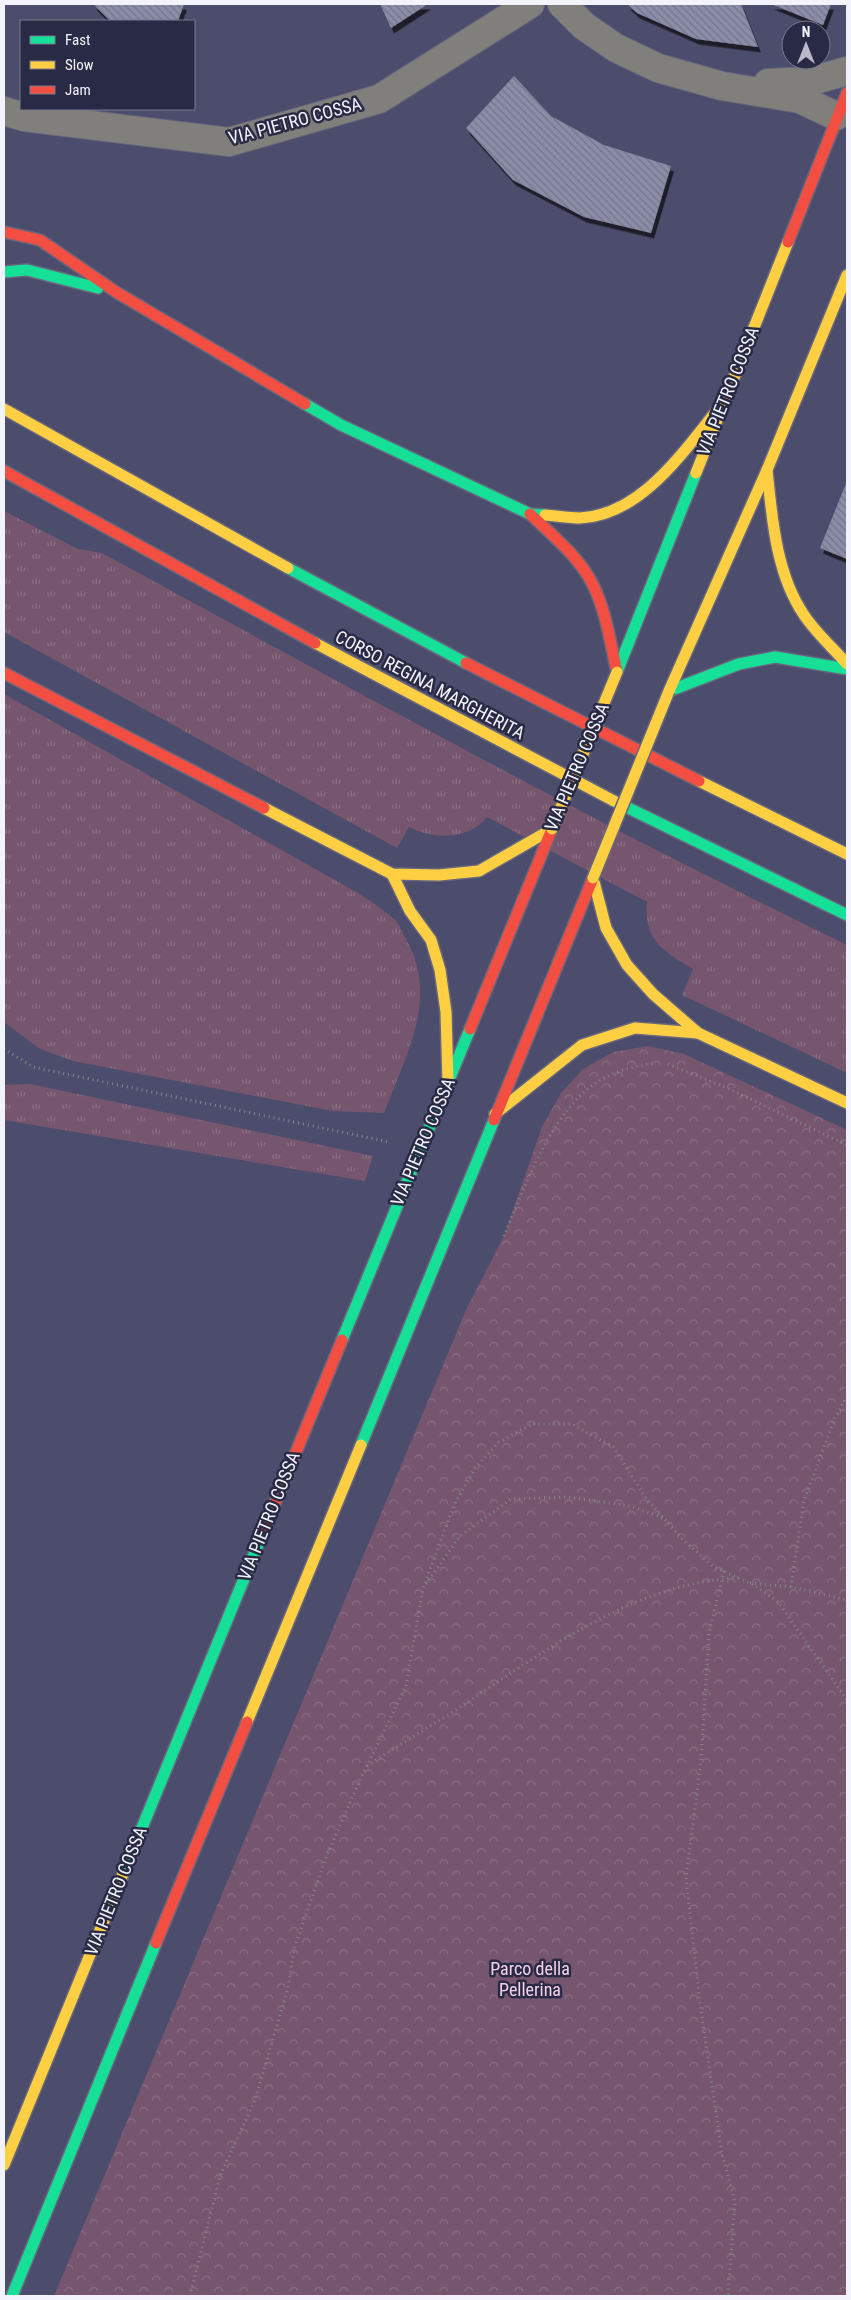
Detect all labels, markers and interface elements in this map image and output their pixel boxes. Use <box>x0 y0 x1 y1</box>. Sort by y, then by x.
legend <box>20 20 195 110</box>
north arrow <box>781 20 831 70</box>
text: N <box>802 24 810 40</box>
text: Fast <box>65 31 90 49</box>
text: Slow <box>65 56 94 74</box>
text: Jam <box>65 81 91 99</box>
street label: VIA PIETRO COSSA <box>226 93 364 148</box>
street label: VIA PIETRO COSSA <box>692 323 763 458</box>
street label: CORSO REGINA MARGHERITA <box>332 626 529 744</box>
street label: VIA PIETRO COSSA <box>540 699 613 834</box>
street label: VIA PIETRO COSSA <box>386 1074 459 1209</box>
street label: VIA PIETRO COSSA <box>233 1448 304 1583</box>
street label: VIA PIETRO COSSA <box>80 1823 151 1958</box>
park label: Parco della Pellerina <box>490 1958 570 2000</box>

